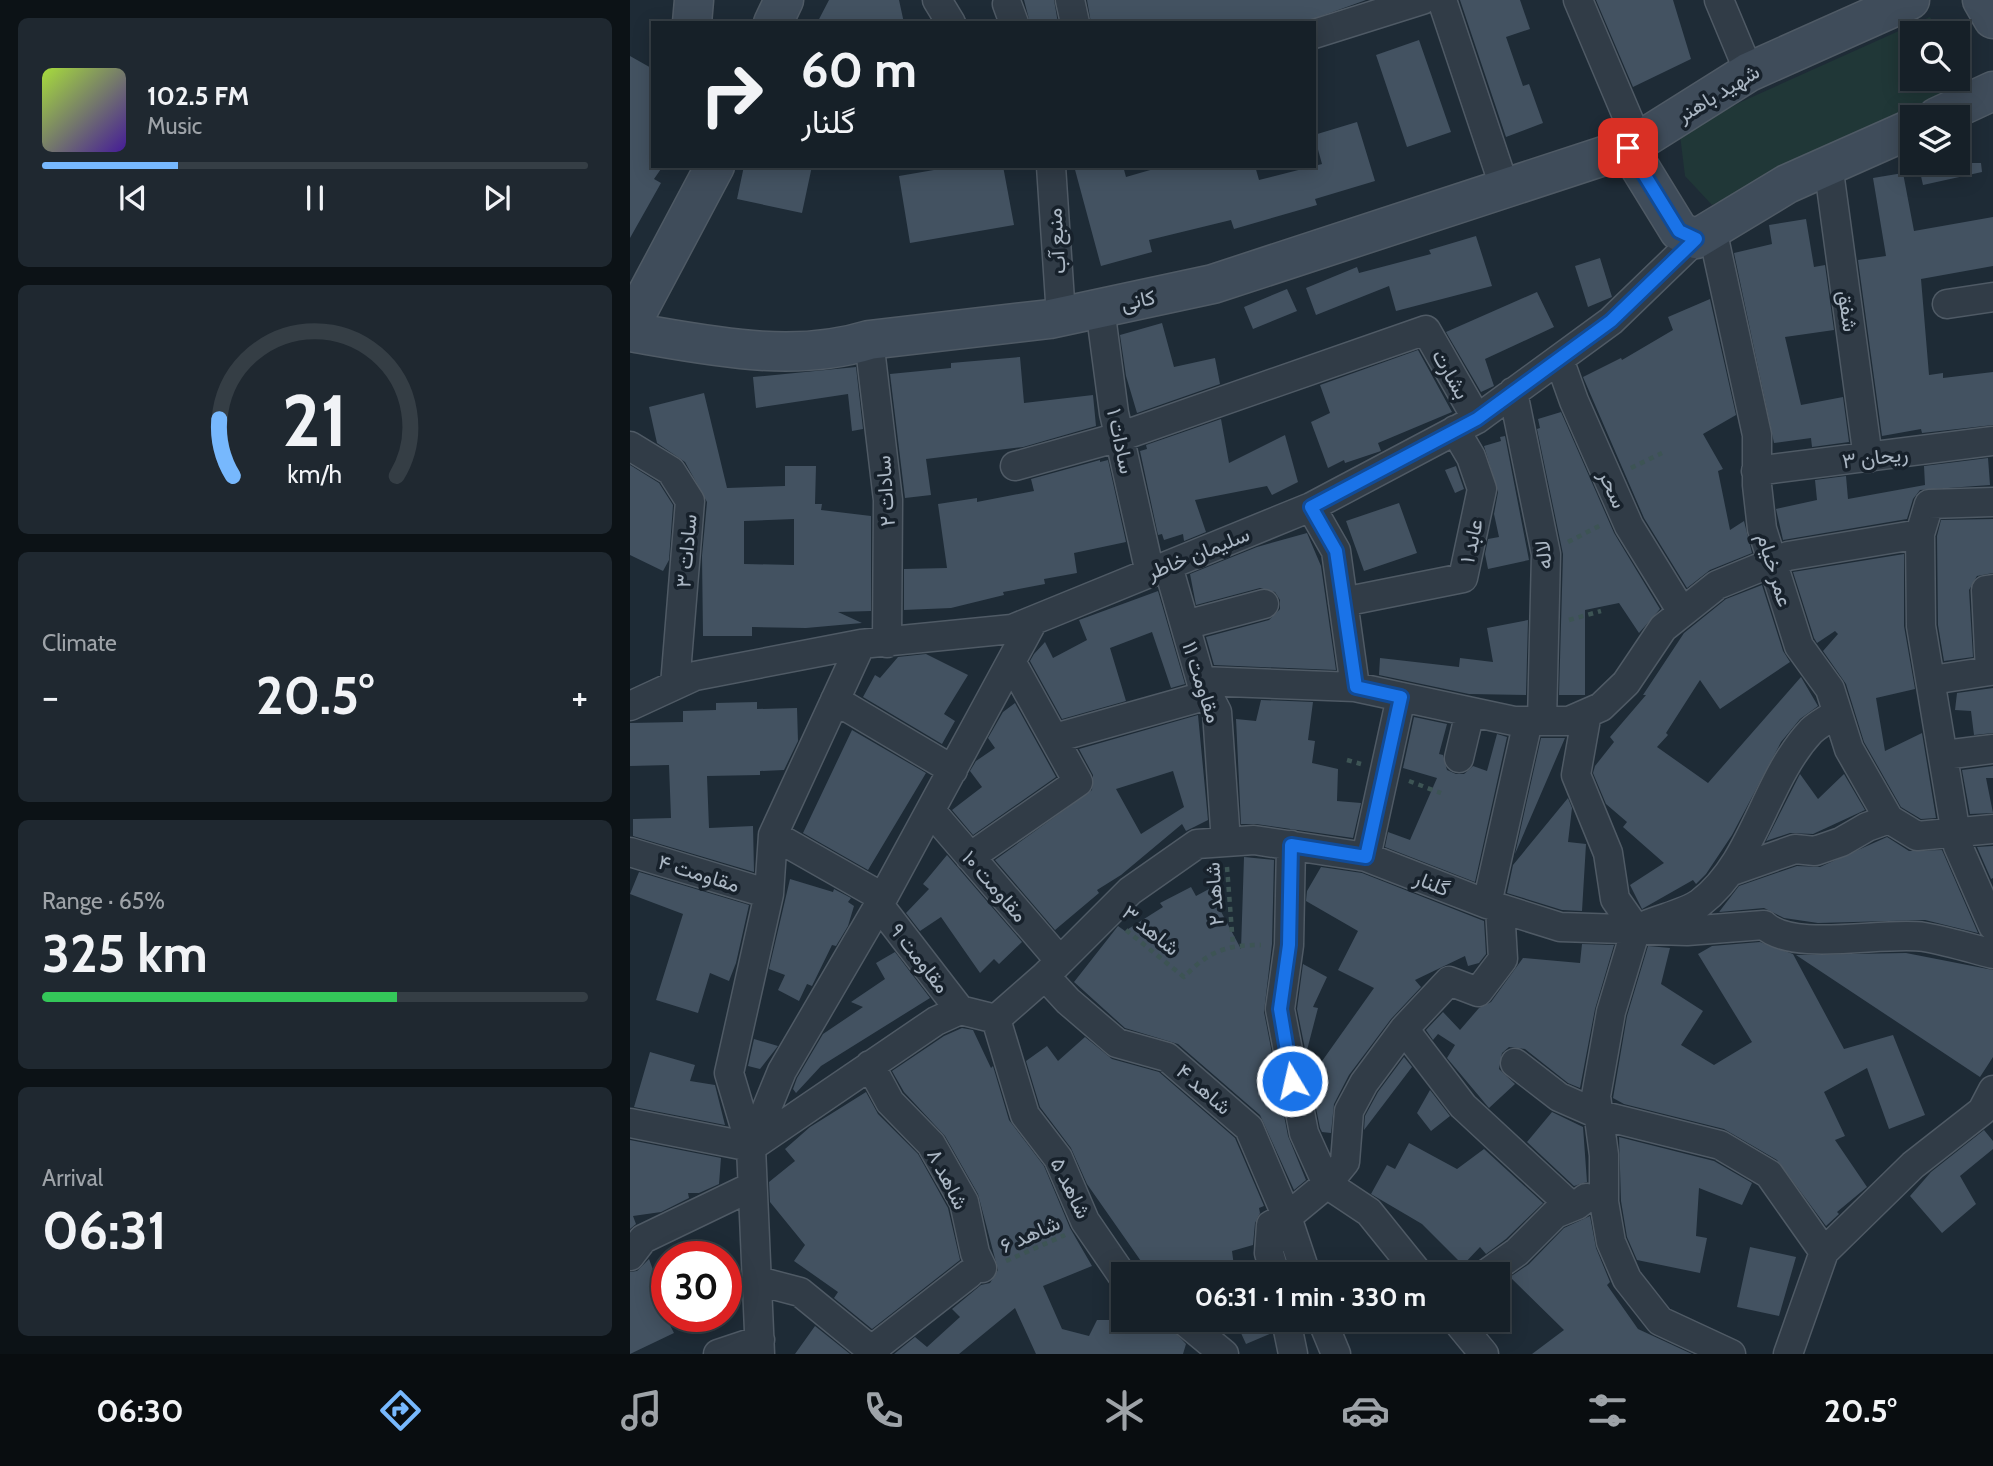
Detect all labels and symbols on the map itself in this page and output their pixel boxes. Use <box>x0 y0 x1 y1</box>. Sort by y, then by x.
street label: شهید باهنر <box>1671 59 1764 129</box>
pin <box>1598 118 1658 178</box>
street label: منبع آب <box>1041 207 1073 275</box>
street label: کانی <box>1119 284 1157 316</box>
street label: شفق <box>1833 289 1863 333</box>
street label: بشارت <box>1426 345 1475 404</box>
street label: سادات ۱ <box>1102 406 1140 476</box>
street label: ریحان ۳ <box>1841 441 1910 474</box>
street label: سادات ۲ <box>870 455 900 527</box>
street label: سحر <box>1592 465 1632 512</box>
street label: سادات ۳ <box>670 513 702 589</box>
street label: عابد ۱ <box>1454 517 1488 565</box>
street label: سلیمان خاطر <box>1142 521 1253 586</box>
street label: عمر خیام <box>1750 530 1798 610</box>
street label: لاله <box>1529 540 1557 570</box>
street label: مقاومت ۱۱ <box>1176 638 1227 726</box>
street label: مقاومت ۱۰ <box>956 845 1033 928</box>
street label: مقاومت ۴ <box>655 849 743 898</box>
street label: شاهد ۲ <box>1199 861 1229 927</box>
street label: گلنار <box>1409 864 1453 902</box>
street label: شاهد ۳ <box>1117 899 1185 961</box>
street label: مقاومت ۹ <box>884 918 955 999</box>
position arrow <box>1255 1044 1329 1118</box>
street label: شاهد ۴ <box>1171 1058 1237 1120</box>
street label: شاهد ۸ <box>922 1144 974 1214</box>
street label: شاهد ۵ <box>1046 1153 1096 1223</box>
street label: شاهد ۶ <box>996 1210 1064 1258</box>
speed limit sign: 30 <box>651 1241 742 1332</box>

